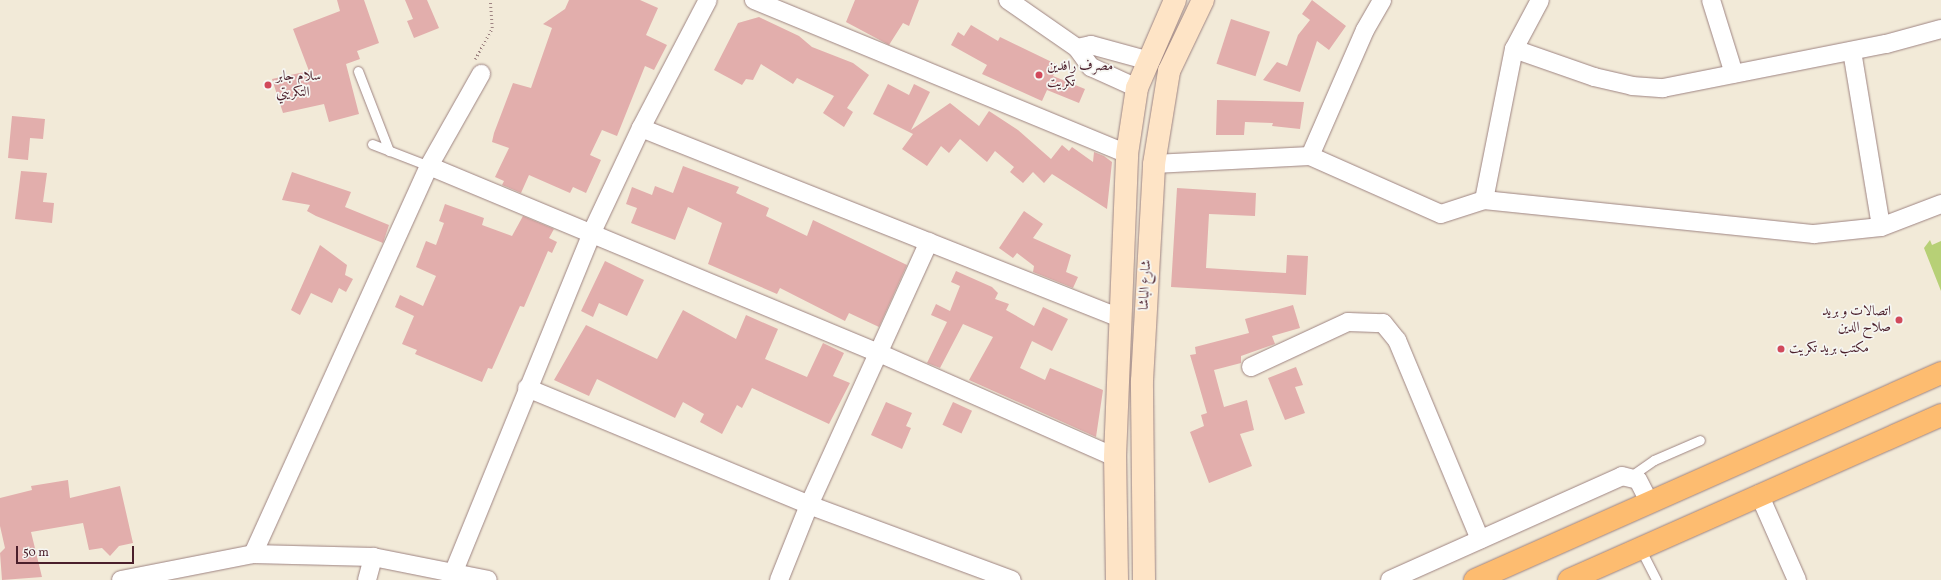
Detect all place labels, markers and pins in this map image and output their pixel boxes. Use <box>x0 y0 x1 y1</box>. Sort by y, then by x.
place label: مصرف رافدين تكريت <box>1047 59 1113 92</box>
place label: سلام جابر التكريتي <box>276 69 321 102</box>
marker: مصرف رافدين تكريت <box>1034 70 1044 80</box>
marker: سلام جابر التكريتي <box>263 80 273 90</box>
place label: اتصالات و بريد صلاح الدين <box>1822 304 1891 336</box>
marker: اتصالات و بريد صلاح الدين <box>1894 315 1904 325</box>
place label: مكتب بريد تكريت <box>1789 341 1869 357</box>
marker: مكتب بريد تكريت <box>1776 344 1786 354</box>

